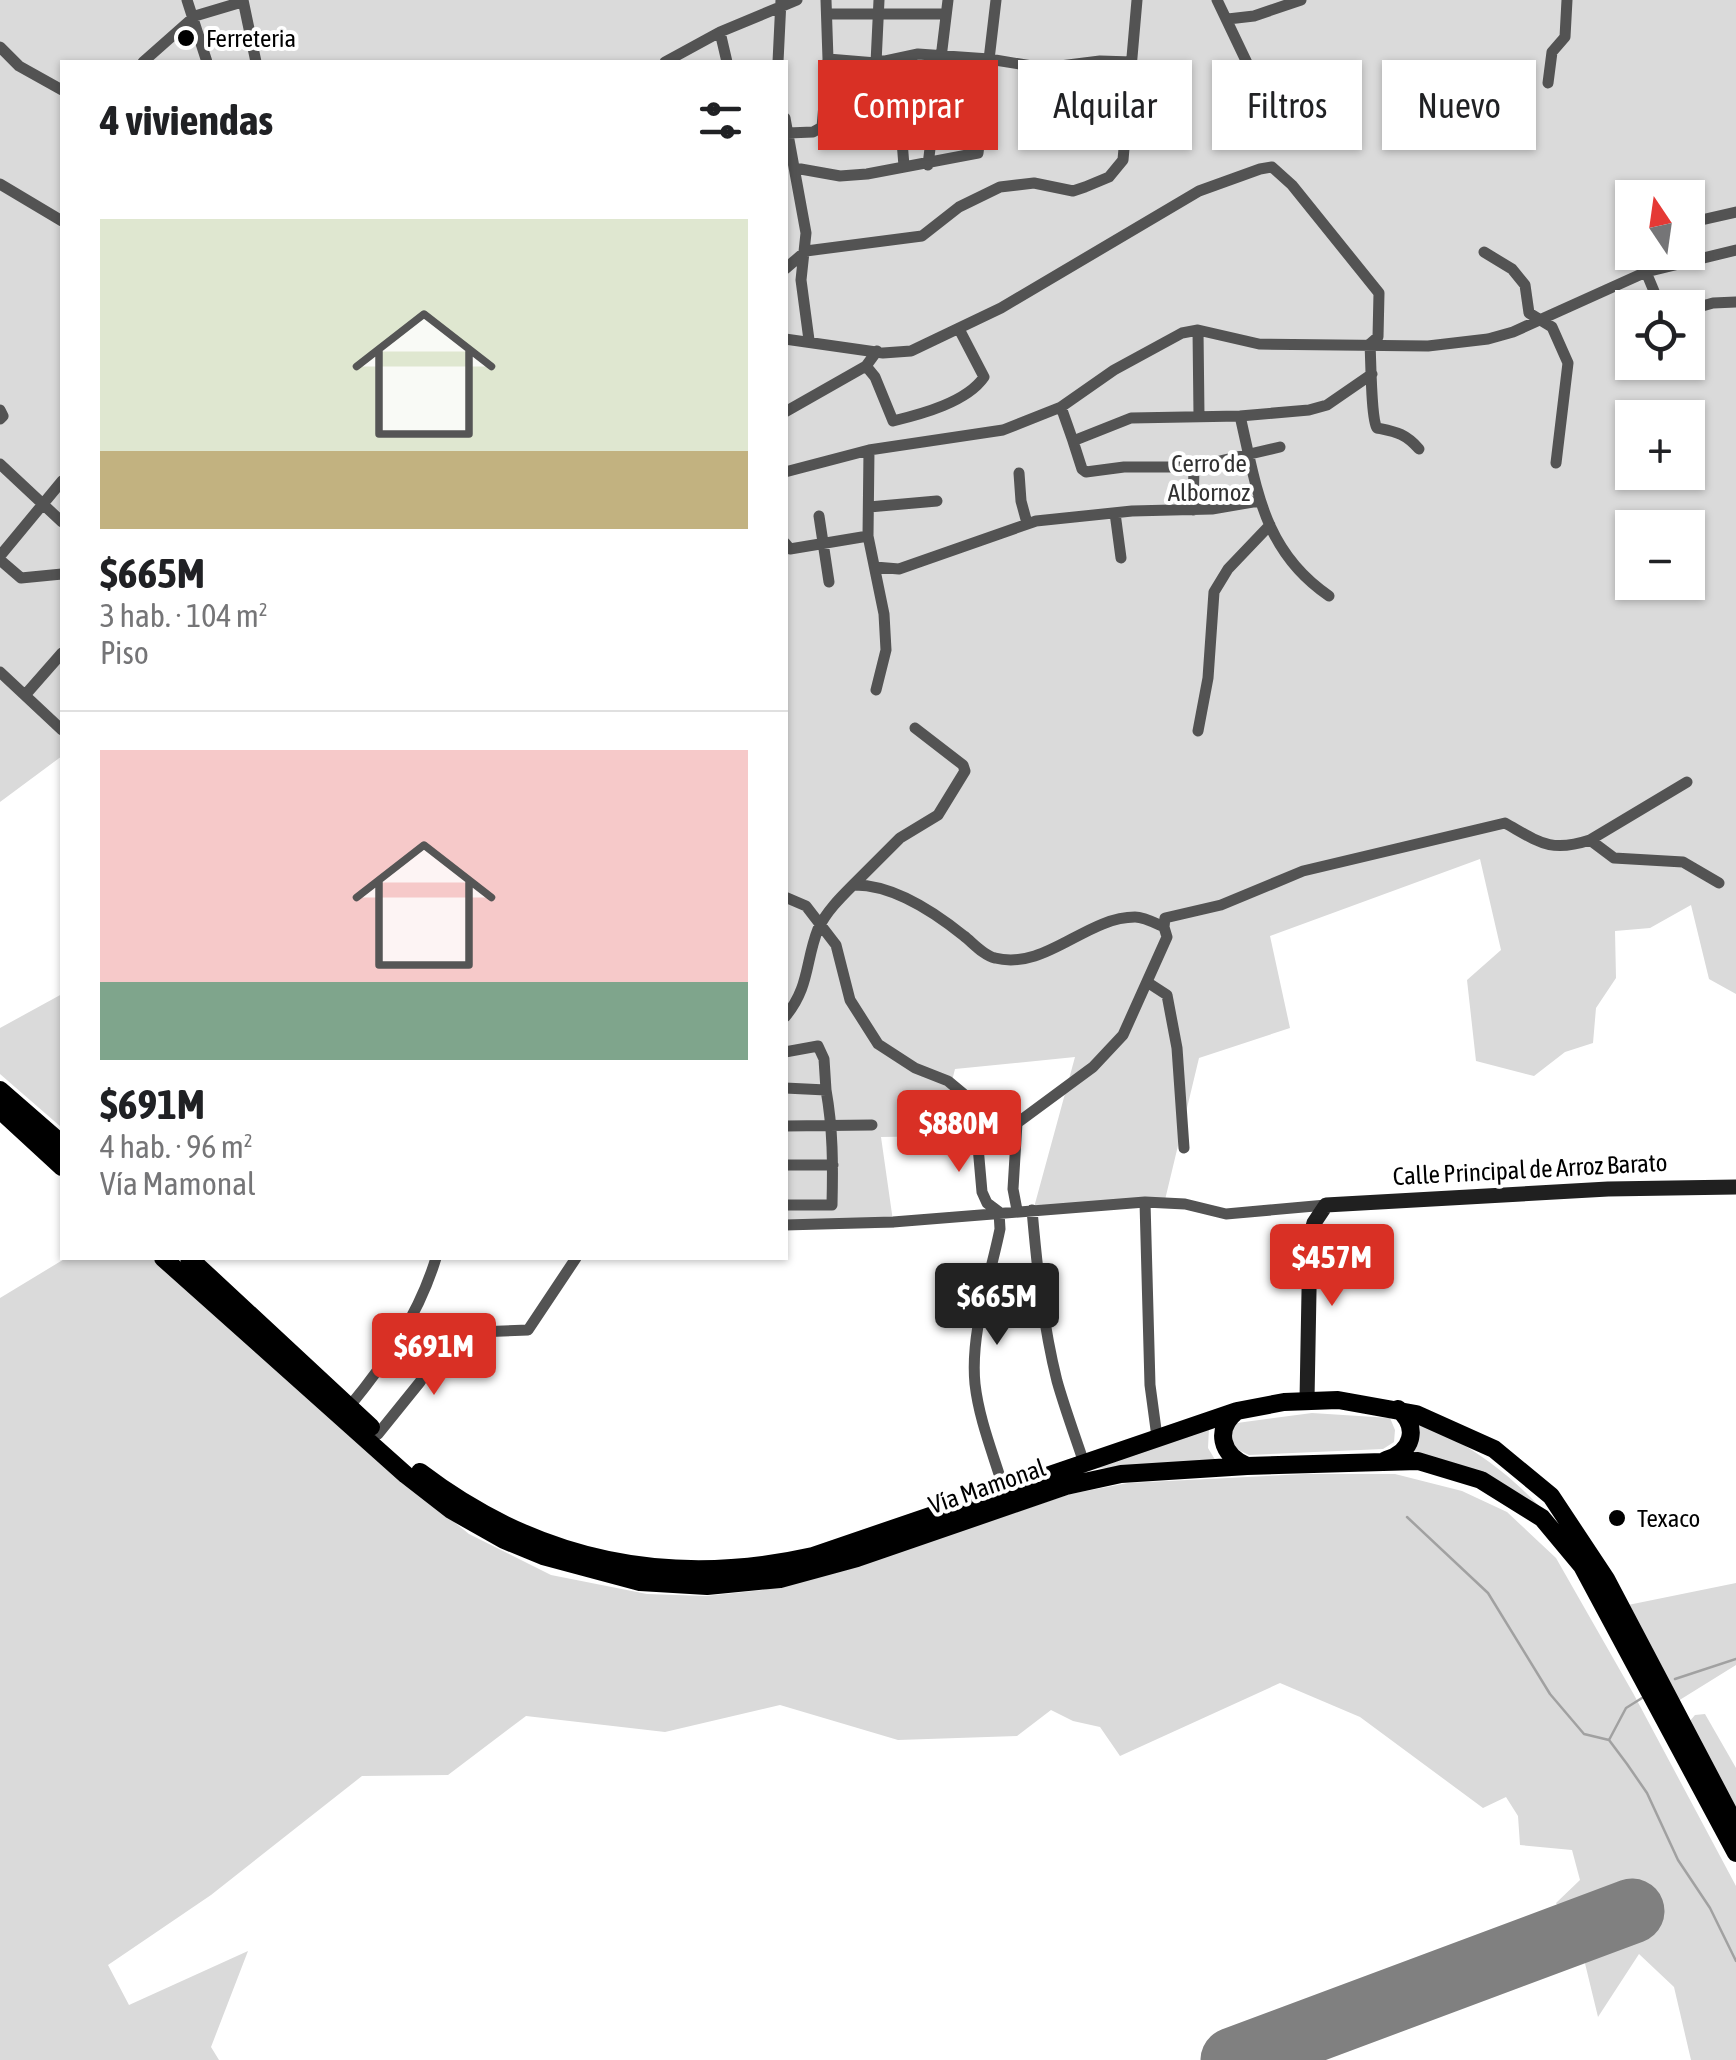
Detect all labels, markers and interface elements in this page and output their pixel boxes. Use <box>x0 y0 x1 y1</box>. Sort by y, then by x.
place label: Ferreteria <box>206 24 296 52</box>
marker: Ferreteria <box>175 27 197 49</box>
chip: Comprar <box>818 60 998 150</box>
chip: Alquilar <box>1018 60 1192 150</box>
chip: Filtros <box>1212 60 1362 150</box>
chip: Nuevo <box>1382 60 1536 150</box>
icon: filters <box>693 93 748 148</box>
text: 4 viviendas <box>100 96 273 144</box>
north arrow <box>1615 180 1705 270</box>
map controls <box>1615 180 1705 600</box>
icon: home <box>334 284 514 464</box>
button: locate <box>1615 290 1705 380</box>
button: + <box>1615 400 1705 490</box>
park label: Cerro de Albornoz <box>1168 449 1250 506</box>
button: − <box>1615 510 1705 600</box>
text: $665M <box>100 549 205 597</box>
text: 3 hab. · 104 m² <box>100 597 268 634</box>
text: Piso <box>100 634 149 671</box>
icon: home <box>334 815 514 995</box>
text: $691M <box>100 1080 205 1128</box>
pin: $880M <box>889 1090 1029 1175</box>
text: $880M <box>919 1104 999 1141</box>
text: 4 hab. · 96 m² <box>100 1128 253 1165</box>
street label: Calle Principal de Arroz Barato <box>1392 1148 1668 1190</box>
text: Vía Mamonal <box>100 1165 256 1202</box>
pin: $457M <box>1262 1224 1402 1309</box>
text: $457M <box>1292 1238 1372 1275</box>
pin: $665M <box>927 1263 1067 1348</box>
text: $665M <box>957 1277 1037 1314</box>
pin: $691M <box>364 1313 504 1398</box>
text: $691M <box>394 1327 474 1364</box>
street label: Vía Mamonal <box>925 1453 1049 1519</box>
place label: Texaco <box>1637 1504 1700 1532</box>
marker: Texaco <box>1606 1507 1628 1529</box>

